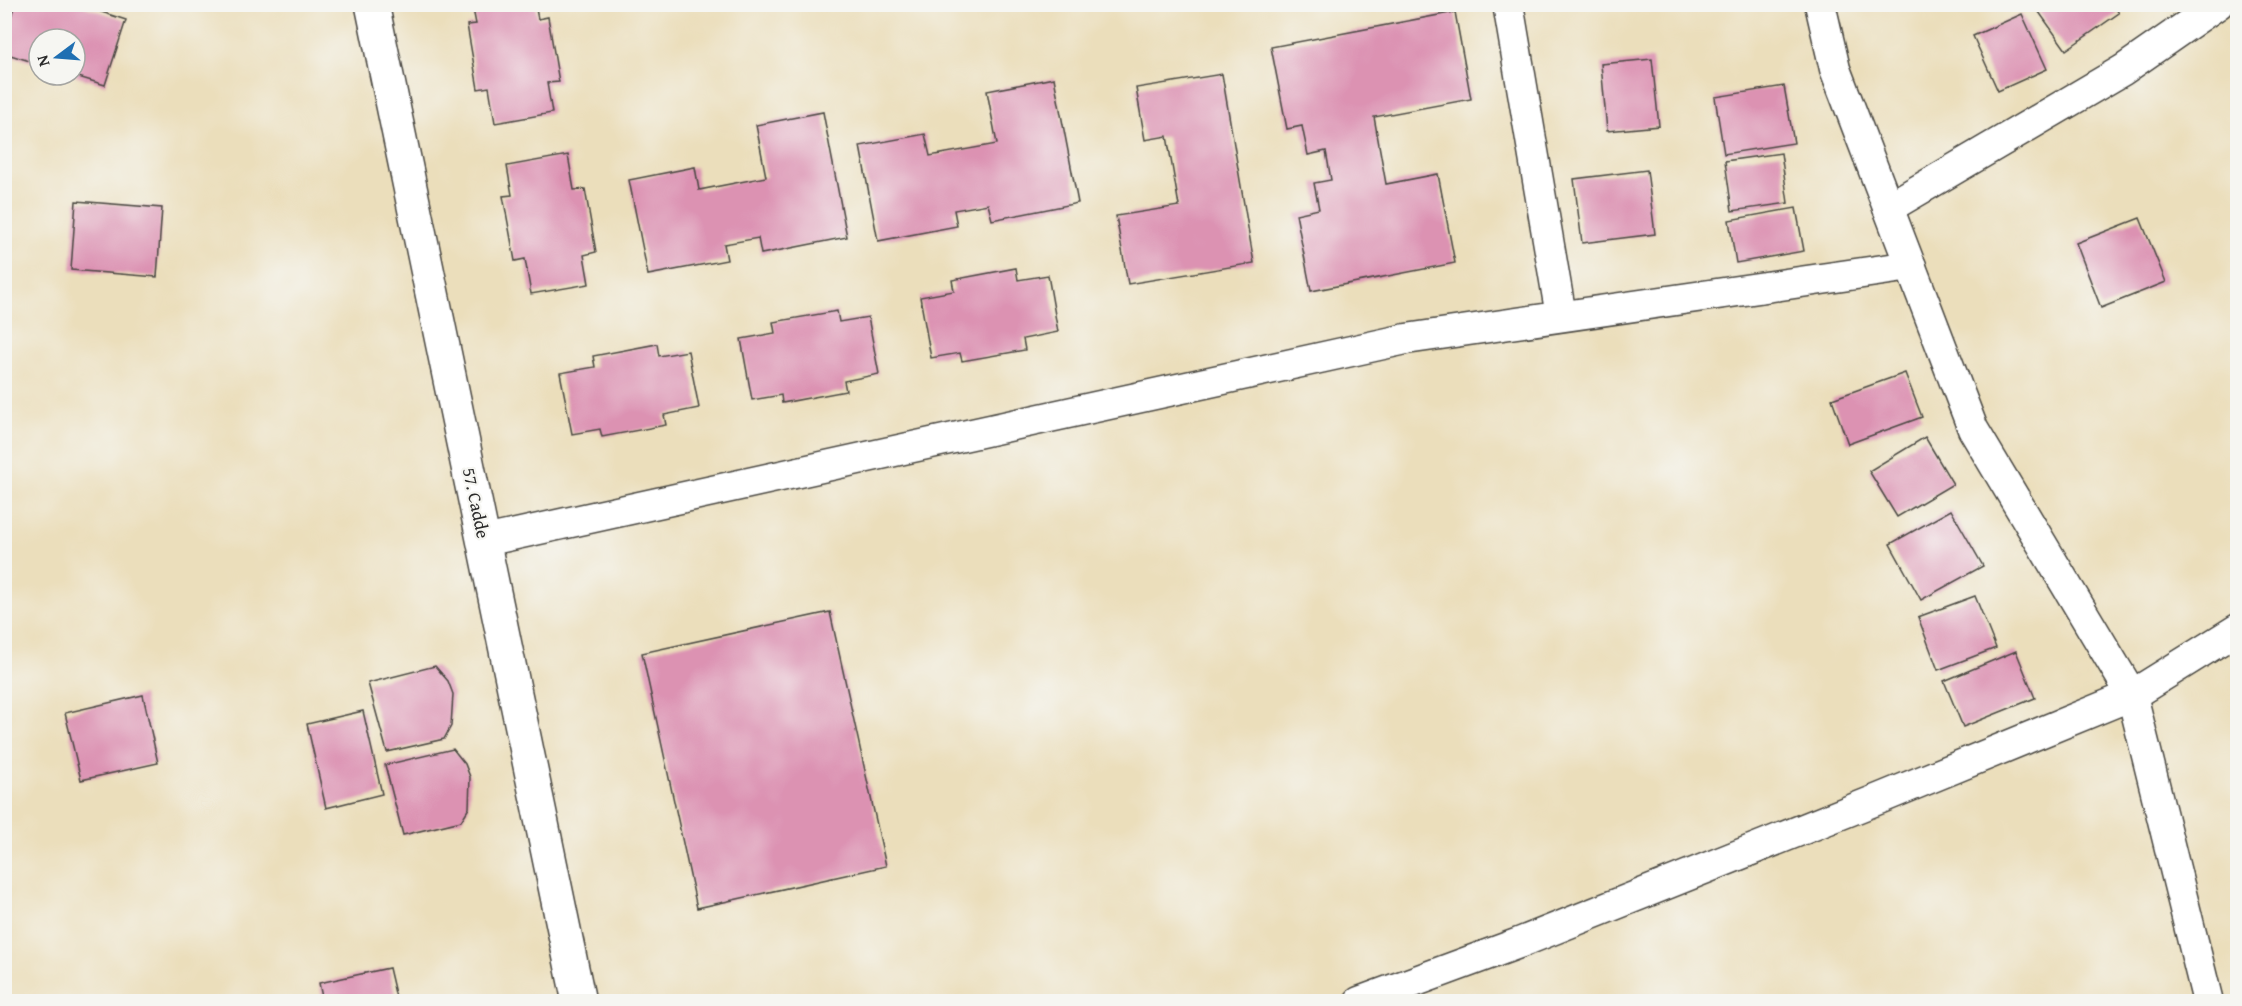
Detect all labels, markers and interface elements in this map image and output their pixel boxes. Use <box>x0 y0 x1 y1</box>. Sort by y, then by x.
north arrow <box>27 27 87 87</box>
text: N <box>29 52 56 70</box>
street label: 57. Cadde <box>456 465 497 541</box>

